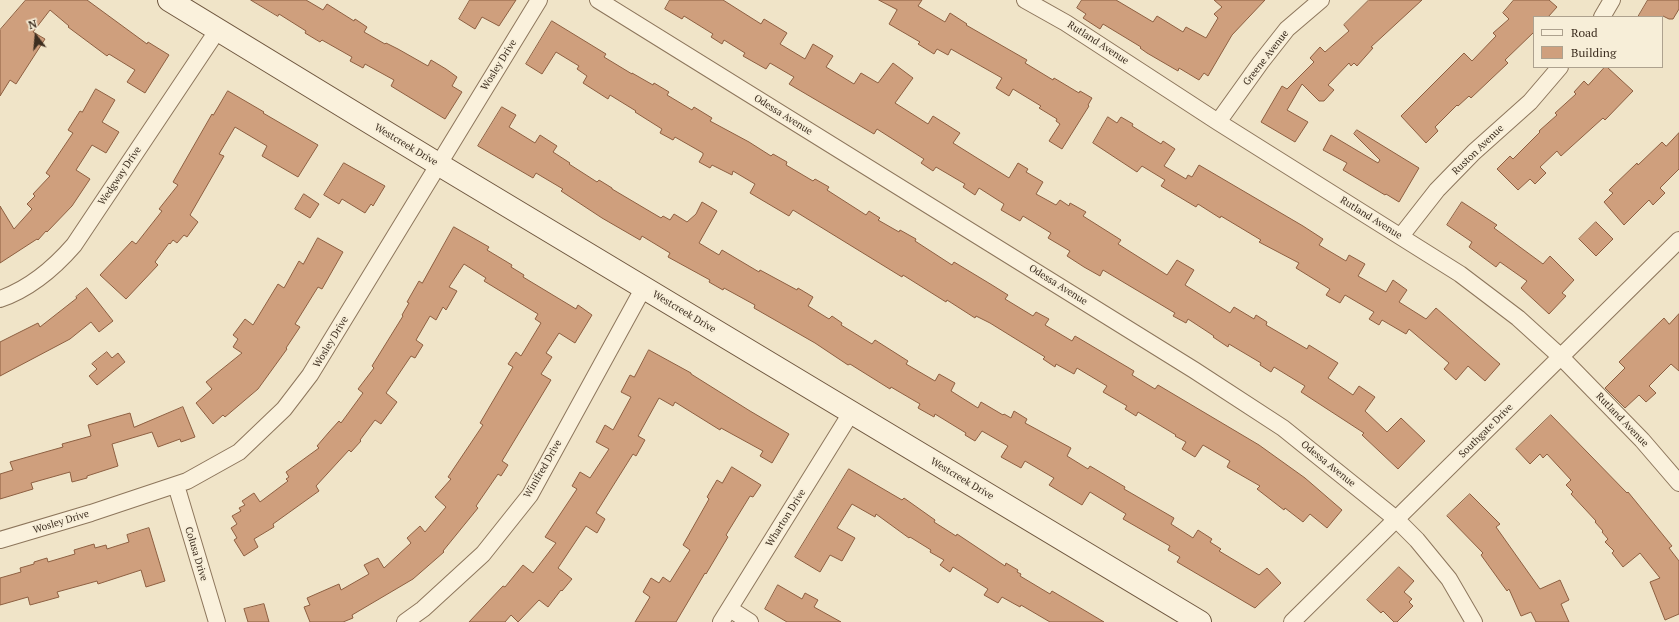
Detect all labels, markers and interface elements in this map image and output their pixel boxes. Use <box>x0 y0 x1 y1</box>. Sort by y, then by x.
north arrow <box>16 16 56 56</box>
legend <box>1533 16 1663 68</box>
text: N <box>27 17 39 32</box>
street label: Rutland Avenue <box>1065 19 1131 67</box>
text: Road <box>1571 25 1598 40</box>
street label: Greene Avenue <box>1241 28 1291 88</box>
street label: Wosley Drive <box>479 37 519 93</box>
text: Building <box>1571 45 1616 60</box>
street label: Odessa Avenue <box>751 92 815 138</box>
street label: Westcreek Drive <box>372 121 440 169</box>
street label: Ruston Avenue <box>1450 122 1506 178</box>
street label: Wedgway Drive <box>96 144 144 208</box>
street label: Rutland Avenue <box>1338 194 1404 242</box>
street label: Odessa Avenue <box>1026 262 1090 308</box>
street label: Westcreek Drive <box>650 288 718 336</box>
street label: Wosley Drive <box>311 314 351 370</box>
street label: Rutland Avenue <box>1593 390 1651 450</box>
street label: Southgate Drive <box>1456 401 1516 461</box>
street label: Winifred Drive <box>521 438 565 500</box>
street label: Odessa Avenue <box>1298 438 1358 490</box>
street label: Westcreek Drive <box>928 455 996 503</box>
street label: Wharton Drive <box>764 487 808 549</box>
street label: Wosley Drive <box>32 508 90 536</box>
street label: Colusa Drive <box>182 525 210 583</box>

